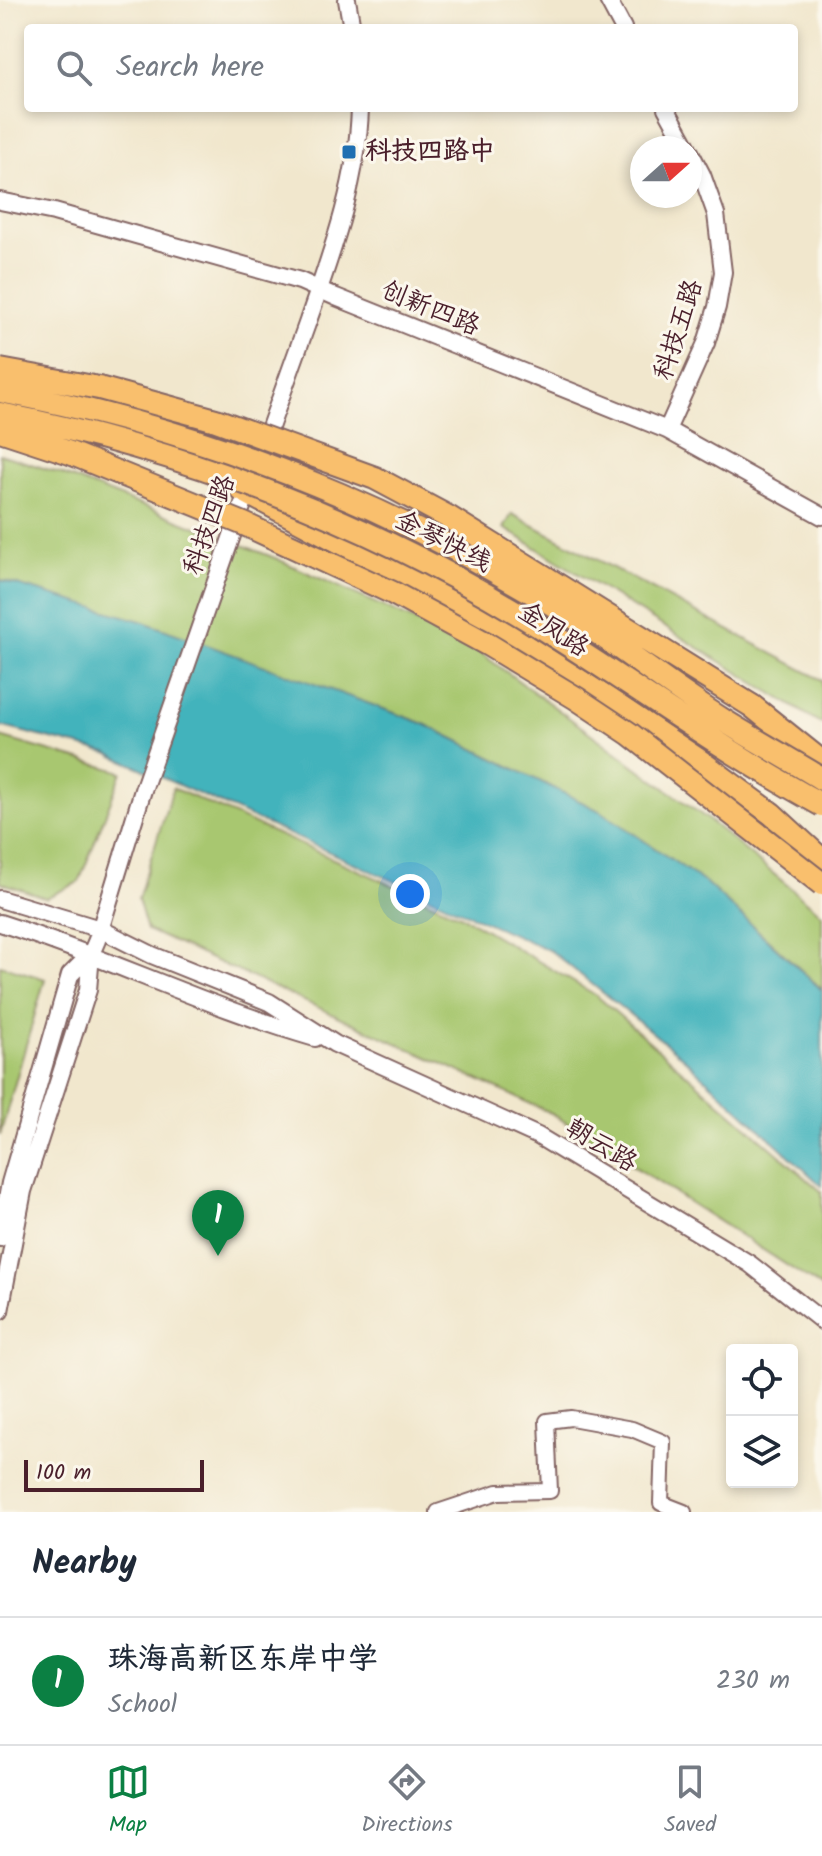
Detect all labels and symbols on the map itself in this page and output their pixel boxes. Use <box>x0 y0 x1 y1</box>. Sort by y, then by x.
place label: 科技四路中 <box>365 131 495 173</box>
north arrow <box>630 136 702 208</box>
marker: 科技四路中 <box>340 143 358 161</box>
street label: 创新四路 <box>374 270 486 348</box>
street label: 科技五路 <box>643 274 715 386</box>
street label: 科技四路 <box>172 469 248 581</box>
street label: 金琴快线 <box>387 500 499 584</box>
street label: 金凤路 <box>509 591 597 669</box>
your location <box>390 874 430 914</box>
street label: 朝云路 <box>557 1108 645 1184</box>
pin: 1 <box>192 1190 244 1256</box>
scale bar <box>24 1456 204 1492</box>

